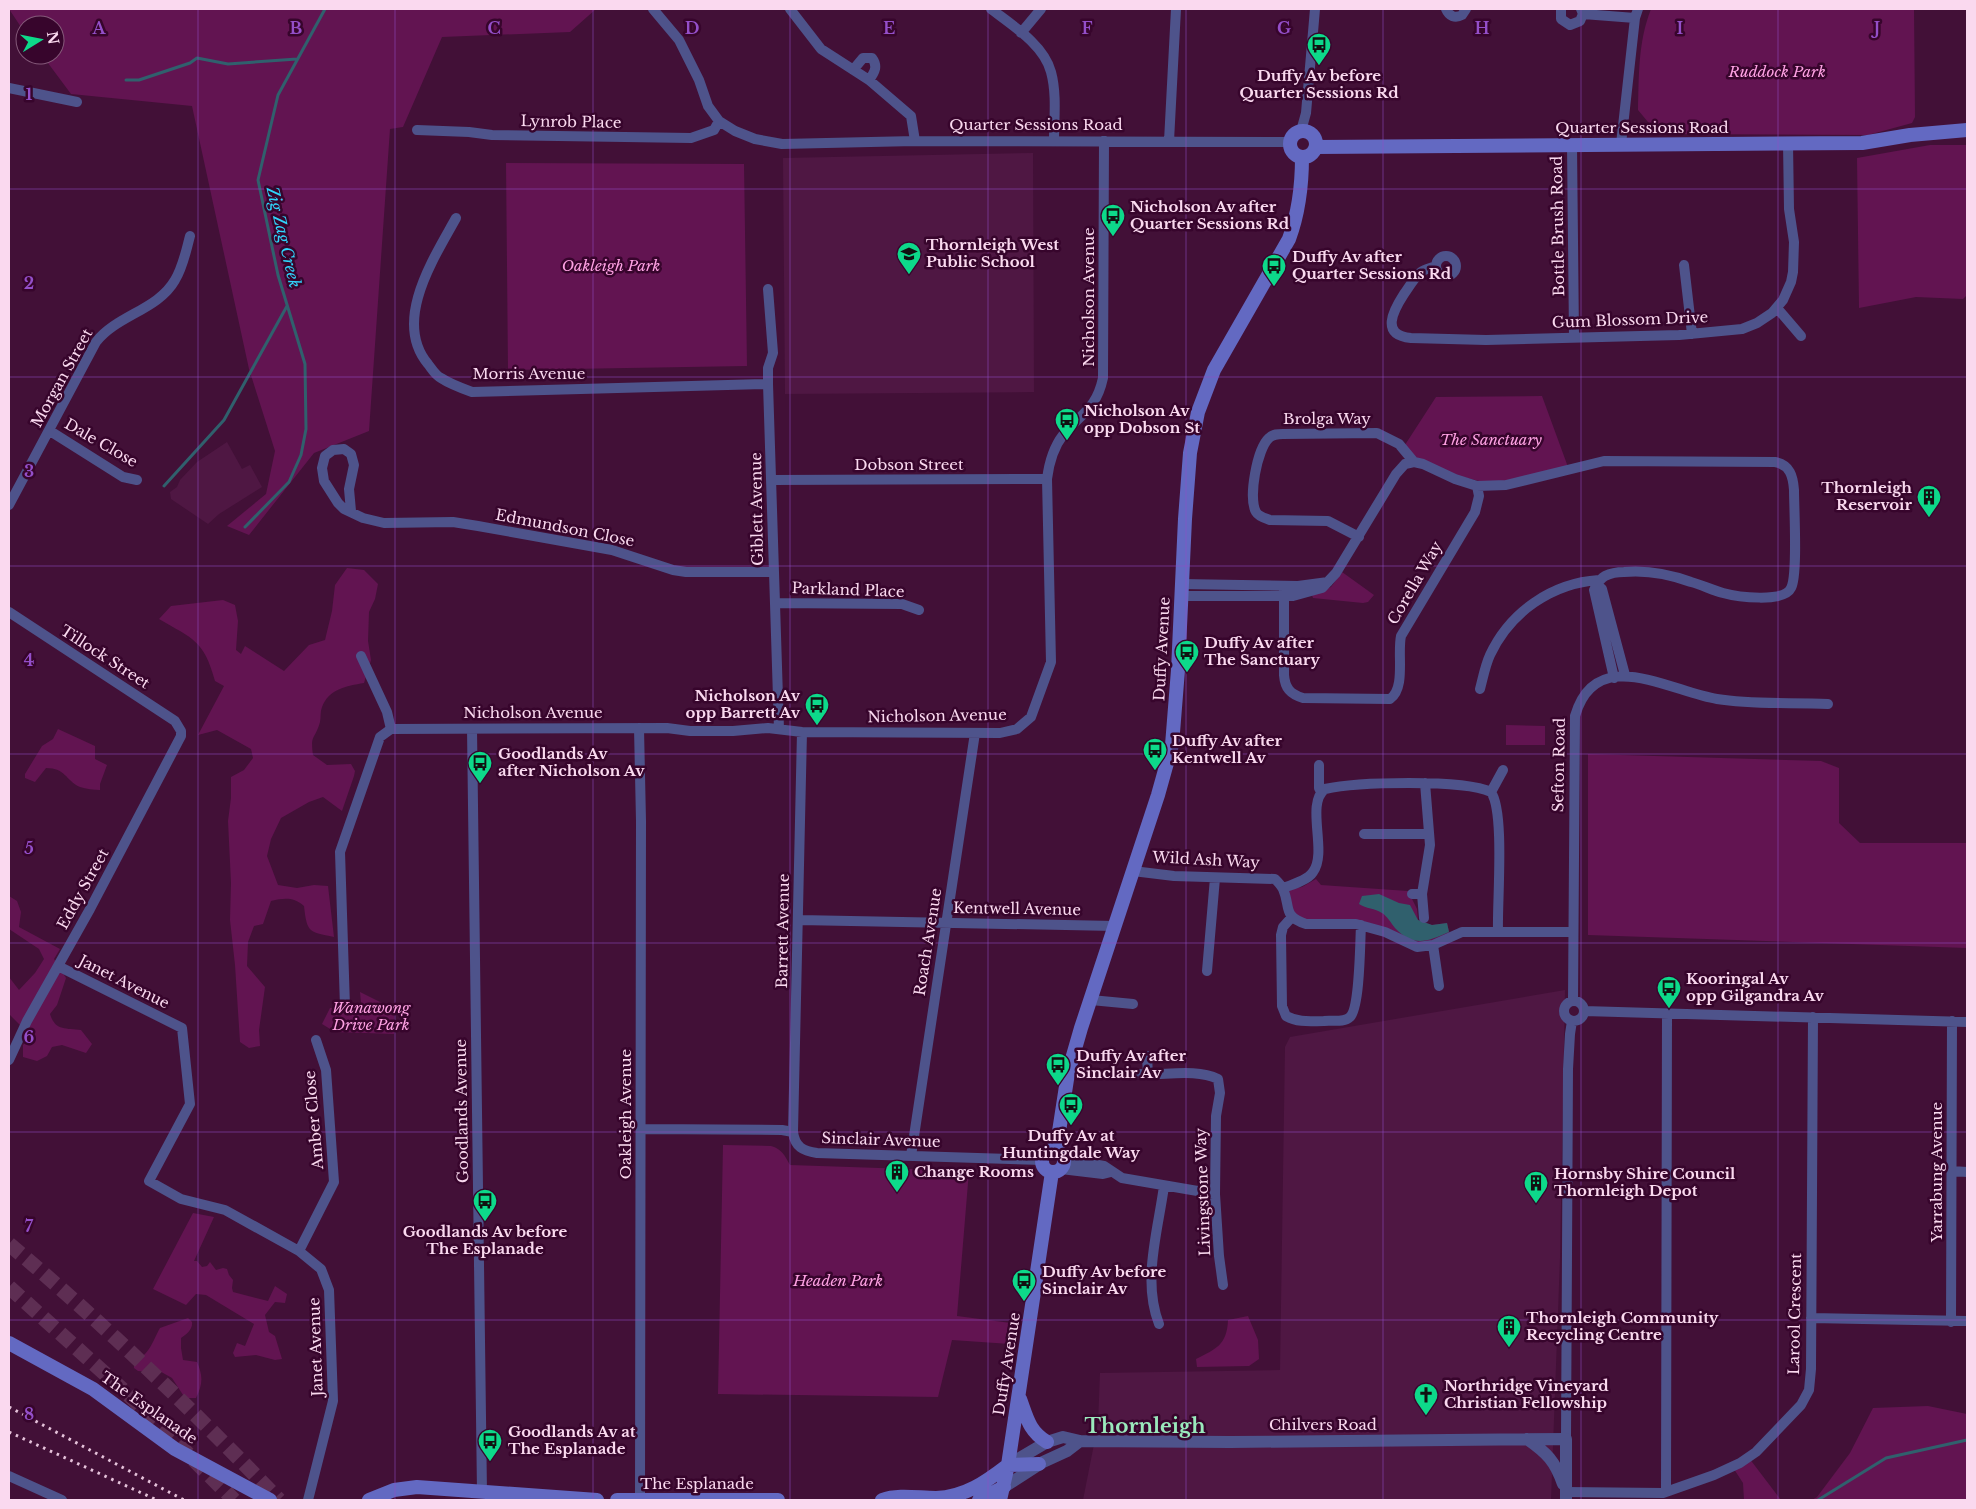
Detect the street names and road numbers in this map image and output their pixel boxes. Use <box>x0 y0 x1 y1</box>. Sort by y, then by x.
street label: Lynrob Place <box>520 111 622 132</box>
street label: Quarter Sessions Road <box>949 115 1123 134</box>
street label: Quarter Sessions Road <box>1555 118 1729 137</box>
street label: Bottle Brush Road <box>1547 156 1568 296</box>
street label: Nicholson Avenue <box>1079 227 1098 367</box>
street label: Gum Blossom Drive <box>1551 307 1708 332</box>
street label: Morgan Street <box>27 325 97 430</box>
street label: Morris Avenue <box>473 364 585 383</box>
street label: Brolga Way <box>1283 409 1371 428</box>
street label: Dale Close <box>61 414 141 471</box>
street label: Giblett Avenue <box>746 452 767 566</box>
street label: Dobson Street <box>854 455 964 474</box>
street label: Edmundson Close <box>494 505 636 550</box>
street label: Corella Way <box>1383 537 1446 628</box>
street label: Parkland Place <box>791 578 905 601</box>
street label: Duffy Avenue <box>1149 596 1174 702</box>
street label: Tillock Street <box>57 621 154 693</box>
street label: Nicholson Avenue <box>463 703 603 722</box>
street label: Nicholson Avenue <box>867 705 1007 726</box>
street label: Sefton Road <box>1548 718 1569 812</box>
street label: Eddy Street <box>53 845 113 933</box>
street label: Wild Ash Way <box>1151 847 1261 872</box>
street label: Barrett Avenue <box>772 873 793 989</box>
street label: Roach Avenue <box>910 887 945 997</box>
street label: Kentwell Avenue <box>953 898 1081 919</box>
street label: Janet Avenue <box>74 950 173 1013</box>
street label: Goodlands Avenue <box>451 1039 472 1183</box>
street label: Oakleigh Avenue <box>616 1049 635 1179</box>
street label: Amber Close <box>300 1070 327 1171</box>
street label: Yarrabung Avenue <box>1927 1102 1946 1243</box>
street label: Livingstone Way <box>1191 1127 1214 1256</box>
street label: Sinclair Avenue <box>821 1128 941 1151</box>
street label: Larool Crescent <box>1784 1252 1805 1375</box>
street label: Janet Avenue <box>304 1297 327 1399</box>
street label: Duffy Avenue <box>989 1311 1024 1417</box>
street label: The Esplanade <box>97 1367 201 1448</box>
street label: Chilvers Road <box>1269 1415 1377 1434</box>
street label: The Esplanade <box>640 1474 754 1493</box>

